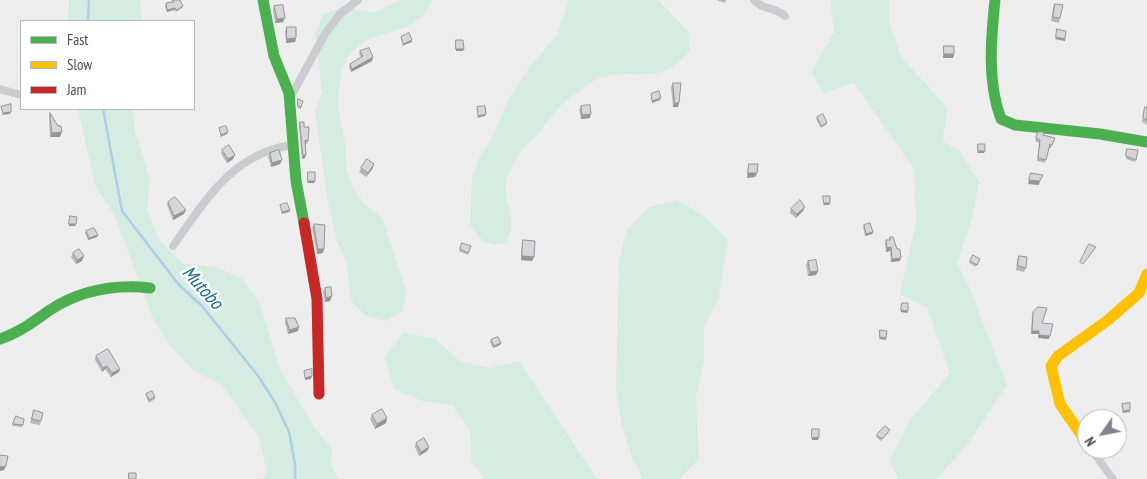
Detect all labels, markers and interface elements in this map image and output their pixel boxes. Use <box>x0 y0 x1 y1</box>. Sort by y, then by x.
legend <box>20 20 195 110</box>
text: Fast <box>67 30 88 49</box>
text: Slow <box>67 55 92 74</box>
text: Jam <box>67 80 86 99</box>
water label: Mutobo <box>177 262 227 314</box>
north arrow <box>1077 409 1127 459</box>
text: N <box>1081 434 1100 450</box>

